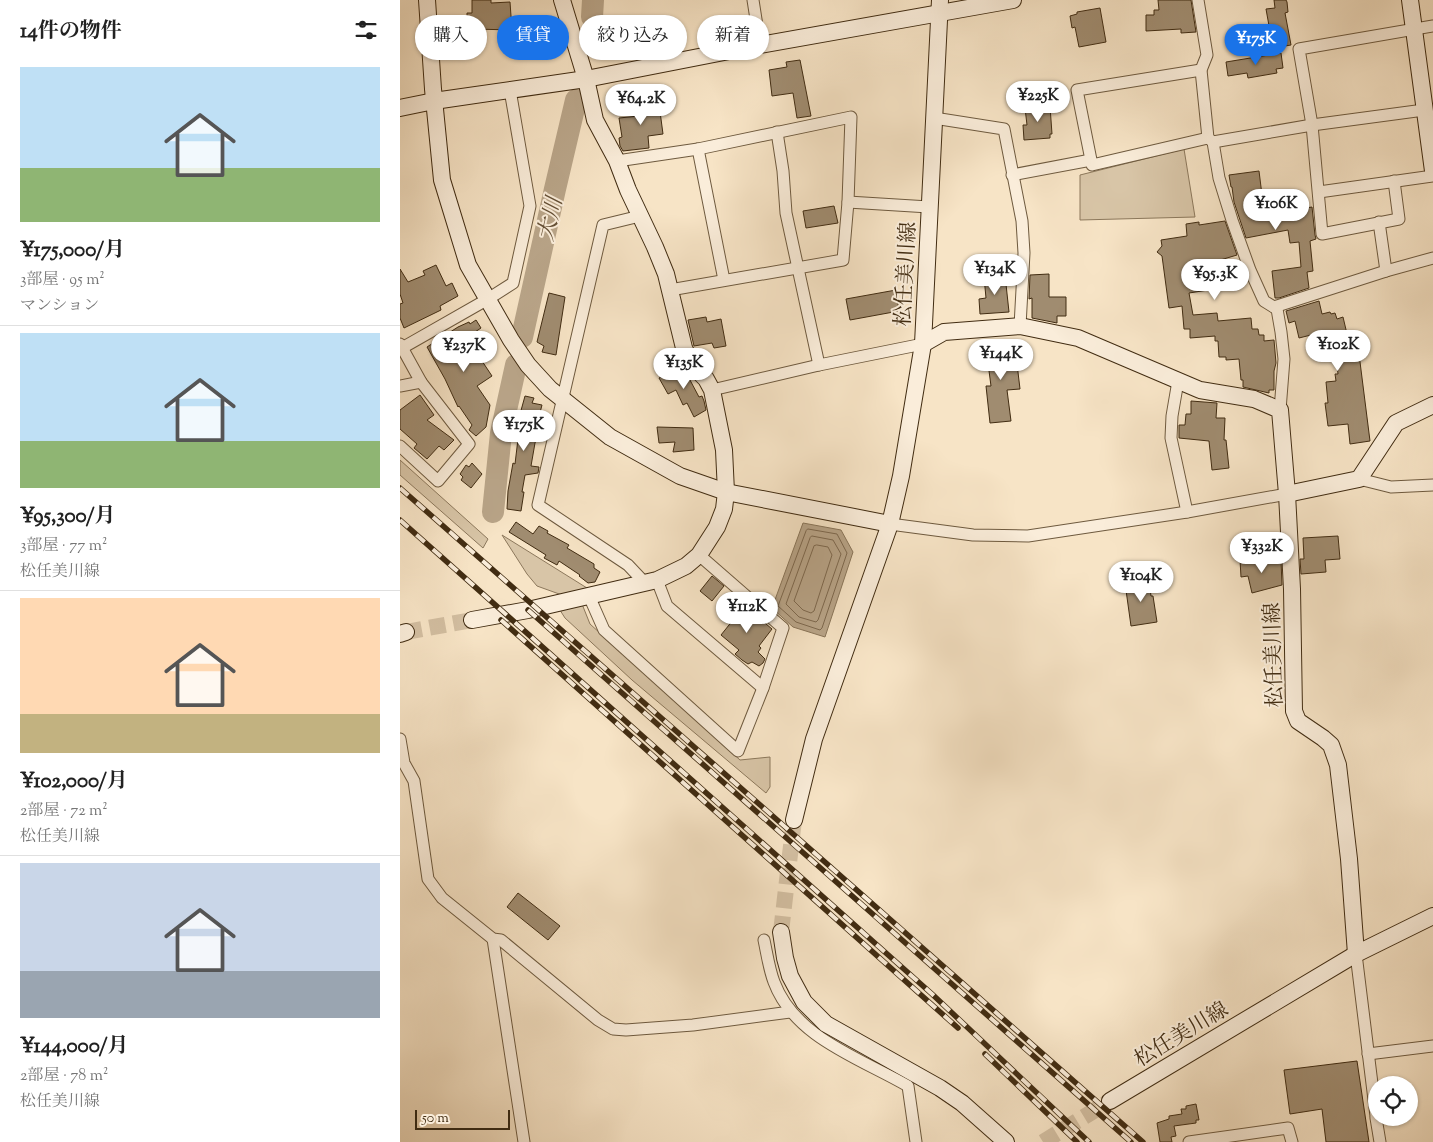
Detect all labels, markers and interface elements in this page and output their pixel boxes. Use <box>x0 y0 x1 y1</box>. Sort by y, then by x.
chip: 購入 <box>415 15 487 60</box>
chip: 賃貸 <box>497 15 569 60</box>
chip: 絞り込み <box>579 15 687 60</box>
chip: 新着 <box>697 15 769 60</box>
icon: filters <box>352 16 380 44</box>
text: 14件の物件 <box>20 17 122 47</box>
pin: ¥175K <box>1221 23 1291 66</box>
text: ¥175K <box>1236 28 1276 51</box>
pin: ¥225K <box>1003 80 1073 123</box>
pin: ¥64.2K <box>600 84 682 126</box>
text: ¥225K <box>1017 85 1059 108</box>
text: ¥64.2K <box>616 88 666 111</box>
icon: home <box>155 100 245 190</box>
pin: ¥106K <box>1241 188 1311 231</box>
water label: 大川 <box>531 193 573 245</box>
text: ¥106K <box>1254 193 1298 216</box>
street label: 松任美川線 <box>889 221 925 327</box>
text: ¥175,000/月 <box>20 236 125 266</box>
pin: ¥134K <box>960 254 1030 296</box>
text: ¥134K <box>974 258 1016 281</box>
pin: ¥95.3K <box>1174 258 1256 301</box>
text: ¥95.3K <box>1192 263 1238 286</box>
text: 3部屋 · 95 m² <box>20 269 105 292</box>
text: マンション <box>20 295 99 318</box>
pin: ¥237K <box>429 330 499 373</box>
pin: ¥102K <box>1303 330 1373 372</box>
text: ¥102K <box>1317 334 1359 357</box>
text: ¥237K <box>442 335 486 358</box>
pin: ¥144K <box>966 338 1036 381</box>
text: ¥144K <box>979 343 1023 366</box>
pin: ¥135K <box>649 348 719 390</box>
text: ¥135K <box>664 352 704 375</box>
icon: home <box>155 365 245 455</box>
pin: ¥175K <box>489 410 559 452</box>
text: ¥175K <box>504 414 544 437</box>
text: ¥95,300/月 <box>20 502 115 532</box>
pin: ¥332K <box>1227 532 1297 574</box>
text: 3部屋 · 77 m² <box>20 535 107 558</box>
text: ¥332K <box>1241 536 1283 559</box>
pin: ¥104K <box>1106 560 1176 603</box>
text: 松任美川線 <box>20 561 100 584</box>
text: ¥104K <box>1120 565 1162 588</box>
pin: ¥112K <box>712 592 782 634</box>
text: ¥112K <box>727 596 767 619</box>
street label: 松任美川線 <box>1258 602 1292 708</box>
icon: home <box>155 630 245 720</box>
text: ¥102,000/月 <box>20 767 128 797</box>
text: 2部屋 · 72 m² <box>20 800 108 823</box>
text: 松任美川線 <box>20 826 100 849</box>
icon: home <box>155 895 245 985</box>
street label: 松任美川線 <box>1129 996 1235 1076</box>
text: ¥144,000/月 <box>20 1032 129 1062</box>
text: 2部屋 · 78 m² <box>20 1065 108 1088</box>
map controls <box>1368 1076 1418 1126</box>
button: locate <box>1368 1076 1418 1126</box>
text: 松任美川線 <box>20 1091 100 1114</box>
scale bar <box>415 1107 510 1130</box>
text: 50 m <box>422 1109 449 1129</box>

